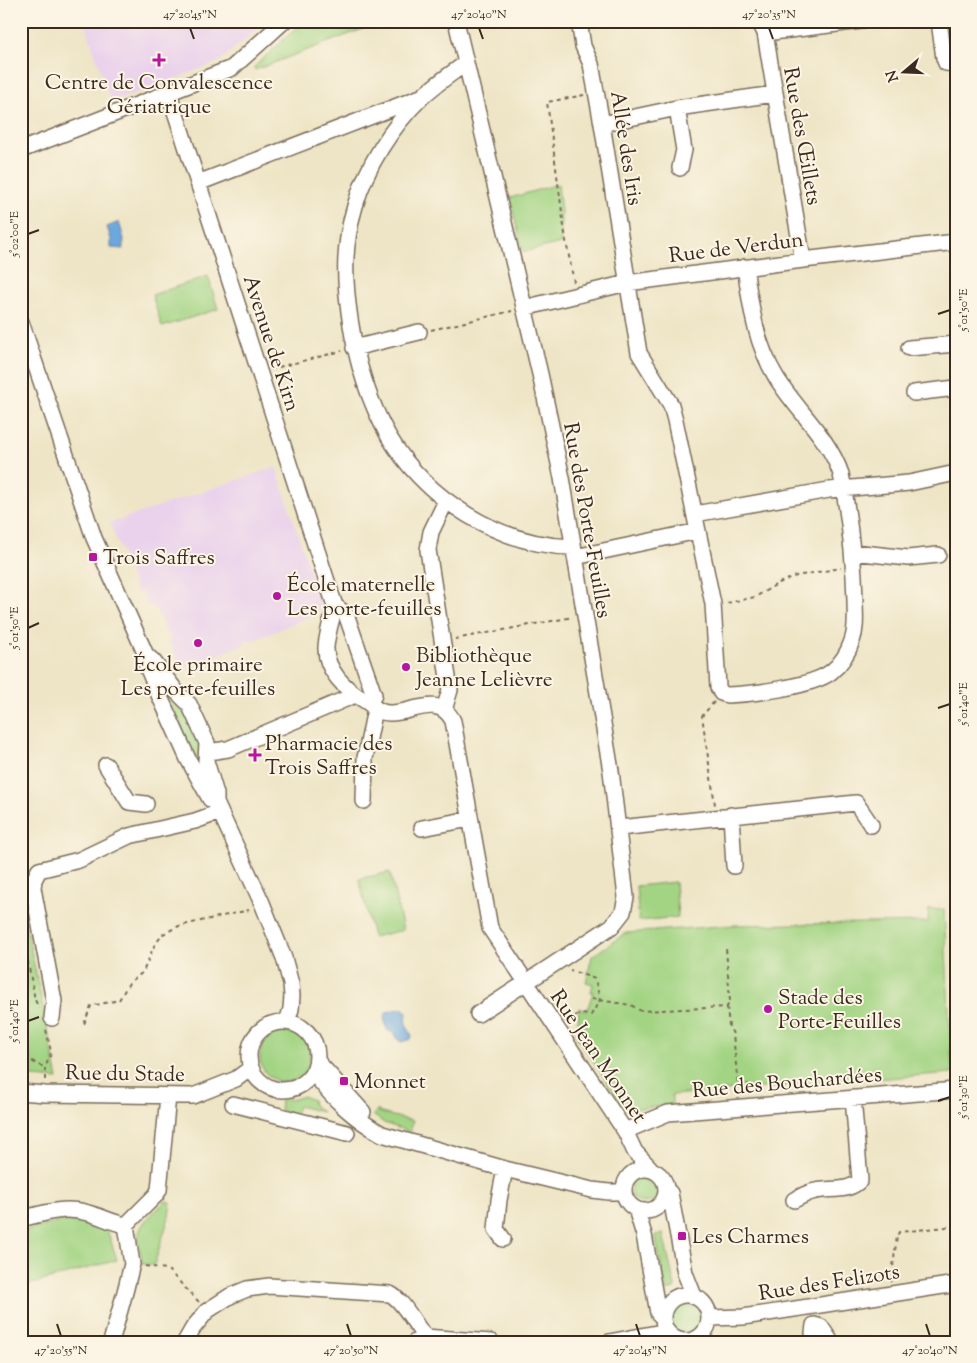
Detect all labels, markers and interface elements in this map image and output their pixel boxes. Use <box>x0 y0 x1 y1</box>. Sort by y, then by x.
text: 47°20'45"N <box>163 6 217 24</box>
text: 47°20'40"N <box>451 6 507 24</box>
text: 47°20'35"N <box>742 6 796 24</box>
north arrow <box>880 48 930 98</box>
marker: Centre de Convalescence Gériatrique <box>152 53 166 67</box>
street label: Rue des Œillets <box>774 65 828 208</box>
text: N <box>882 67 905 84</box>
place label: Centre de Convalescence Gériatrique <box>45 69 273 123</box>
street label: Allée des Iris <box>601 89 649 208</box>
text: 5°02'00"E <box>6 210 24 258</box>
street label: Rue de Verdun <box>667 226 805 272</box>
street label: Avenue de Kirn <box>234 272 306 416</box>
text: 5°01'50"E <box>955 288 973 332</box>
street label: Rue des Porte-Feuilles <box>554 420 618 621</box>
place label: Trois Saffres <box>103 544 215 574</box>
marker: Trois Saffres <box>87 551 99 563</box>
place label: École maternelle Les porte-feuilles <box>287 571 442 625</box>
marker: École maternelle Les porte-feuilles <box>271 590 283 602</box>
text: 5°01'50"E <box>6 606 24 650</box>
marker: École primaire Les porte-feuilles <box>192 637 204 649</box>
place label: Bibliothèque Jeanne Lelièvre <box>415 642 553 696</box>
place label: École primaire Les porte-feuilles <box>121 651 275 705</box>
marker: Bibliothèque Jeanne Lelièvre <box>400 661 412 673</box>
text: 5°01'40"E <box>955 681 973 727</box>
place label: Pharmacie des Trois Saffres <box>265 730 393 784</box>
marker: Pharmacie des Trois Saffres <box>249 749 261 761</box>
street label: Rue Jean Monnet <box>542 984 653 1130</box>
place label: Stade des Porte-Feuilles <box>778 984 901 1038</box>
text: 5°01'40"E <box>6 998 24 1044</box>
marker: Stade des Porte-Feuilles <box>762 1003 774 1015</box>
street label: Rue du Stade <box>65 1059 185 1091</box>
street label: Rue des Bouchardées <box>691 1061 883 1107</box>
place label: Monnet <box>354 1068 426 1098</box>
text: 5°01'30"E <box>955 1074 973 1120</box>
marker: Monnet <box>338 1075 350 1087</box>
place label: Les Charmes <box>692 1223 809 1253</box>
marker: Les Charmes <box>676 1230 688 1242</box>
street label: Rue des Felizots <box>757 1258 902 1310</box>
text: 47°20'55"N <box>35 1342 88 1360</box>
text: 47°20'50"N <box>324 1342 379 1360</box>
text: 47°20'45"N <box>613 1342 667 1360</box>
text: 47°20'40"N <box>902 1342 958 1360</box>

